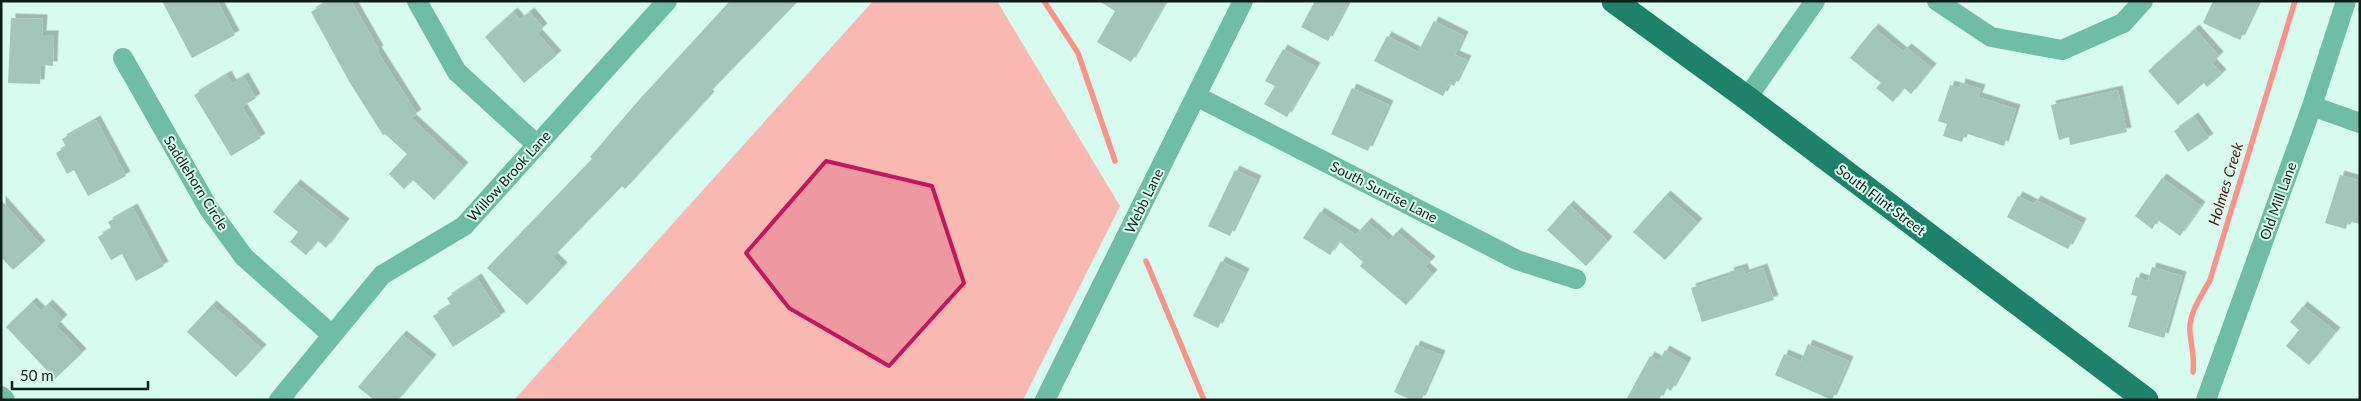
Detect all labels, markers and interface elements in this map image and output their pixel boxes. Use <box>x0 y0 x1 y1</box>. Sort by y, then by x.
street label: Willow Brook Lane <box>463 127 554 225</box>
street label: Saddlehorn Circle <box>161 132 232 233</box>
water label: Holmes Creek <box>2204 139 2246 227</box>
street label: South Sunrise Lane <box>1328 157 1440 226</box>
street label: Old Mill Lane <box>2256 160 2299 242</box>
street label: South Flint Street <box>1833 161 1929 239</box>
street label: Webb Lane <box>1121 166 1166 236</box>
scale bar <box>12 358 149 390</box>
text: 50 m <box>20 366 54 384</box>

